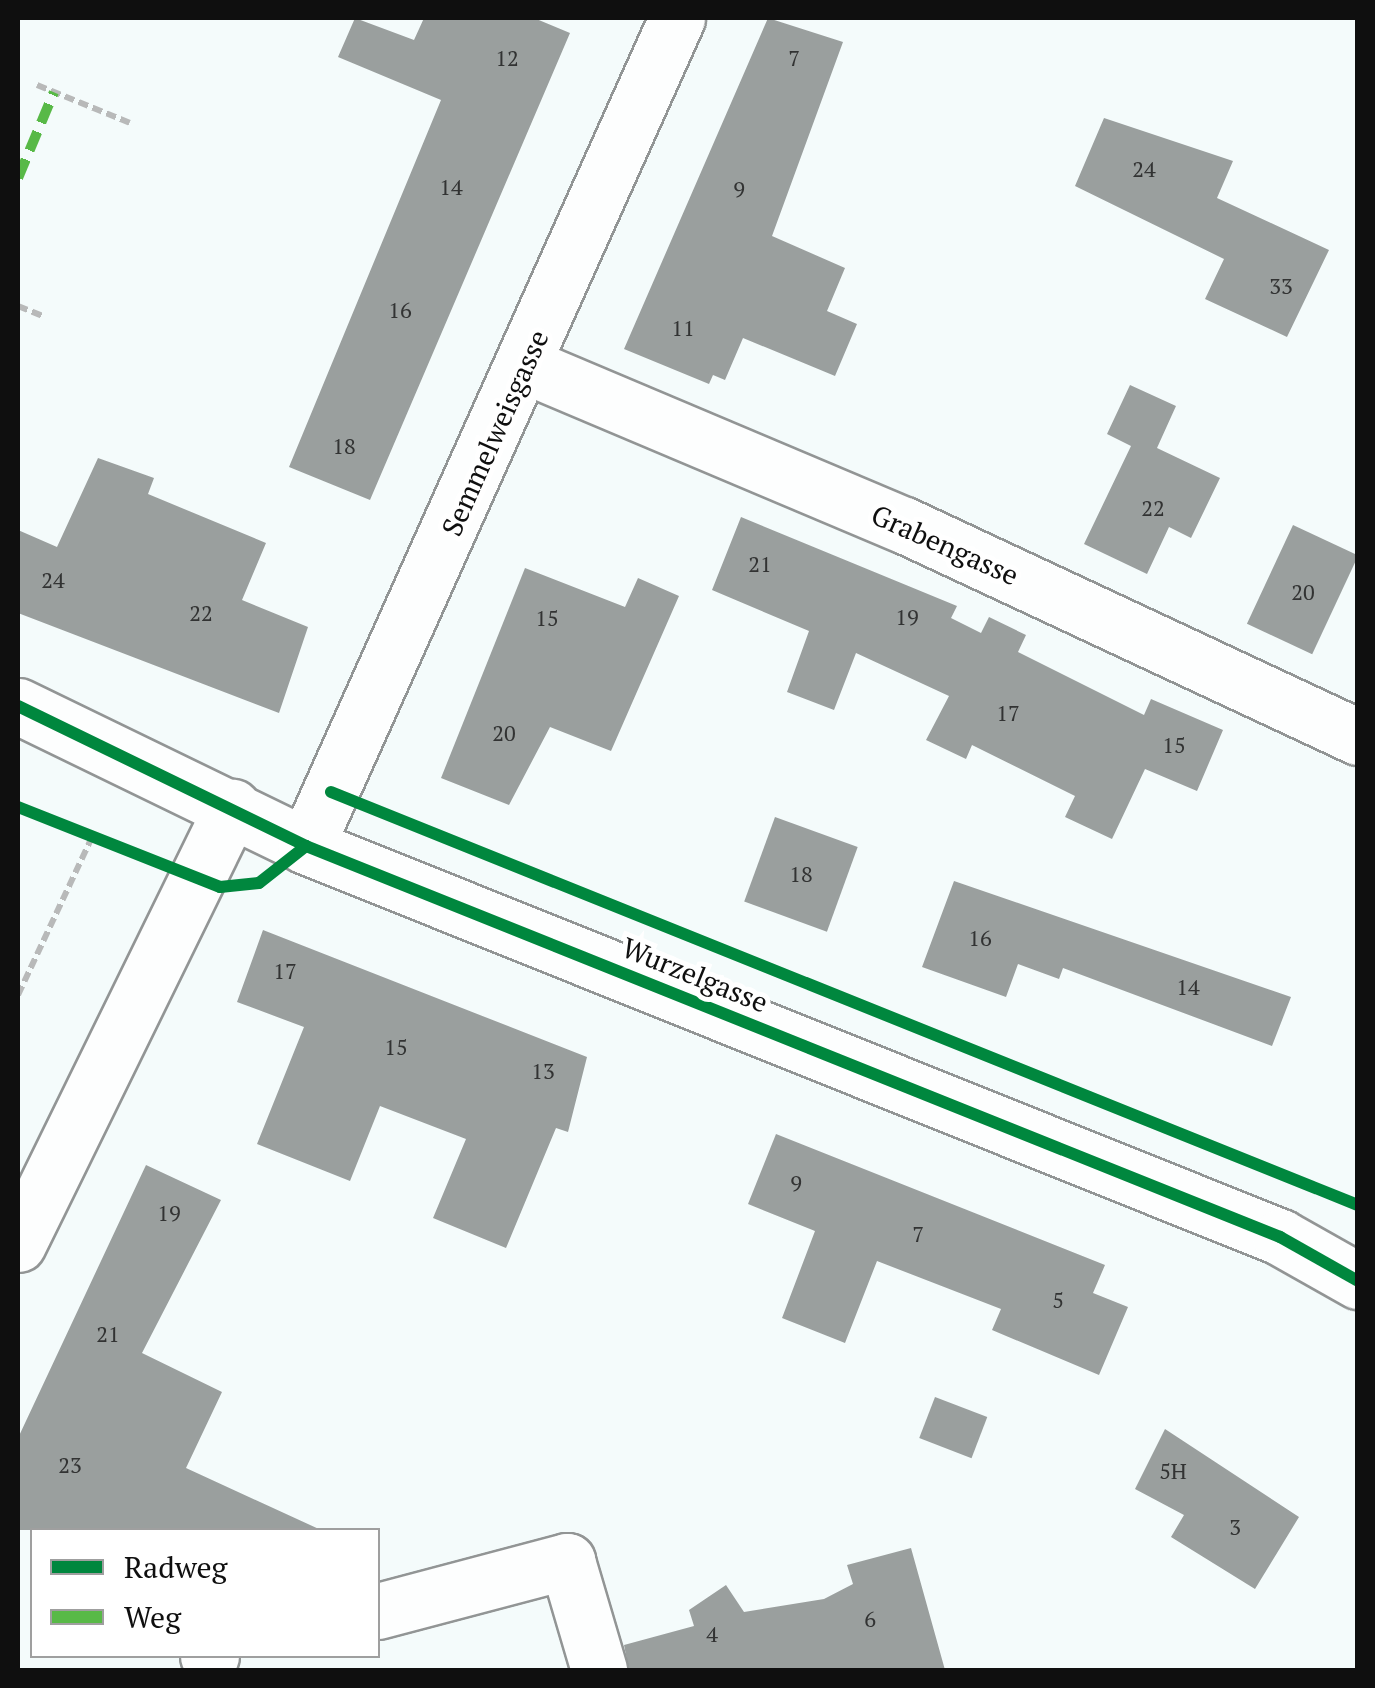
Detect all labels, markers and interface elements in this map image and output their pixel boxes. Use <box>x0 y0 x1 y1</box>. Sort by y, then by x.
house number: 12 <box>495 45 519 71</box>
house number: 7 <box>788 45 800 71</box>
house number: 24 <box>1132 156 1156 182</box>
house number: 14 <box>439 174 463 200</box>
house number: 9 <box>733 176 745 202</box>
house number: 33 <box>1269 273 1293 299</box>
house number: 16 <box>388 297 412 323</box>
house number: 11 <box>671 315 695 341</box>
street label: Semmelweisgasse <box>435 325 555 541</box>
house number: 18 <box>332 433 356 459</box>
house number: 22 <box>1141 495 1165 521</box>
street label: Grabengasse <box>866 498 1024 592</box>
house number: 21 <box>748 551 772 577</box>
house number: 24 <box>41 567 65 593</box>
house number: 20 <box>1291 579 1315 605</box>
house number: 22 <box>189 600 213 626</box>
house number: 19 <box>895 604 919 630</box>
house number: 15 <box>535 605 559 631</box>
house number: 17 <box>996 700 1020 726</box>
house number: 20 <box>492 720 516 746</box>
house number: 15 <box>1162 732 1186 758</box>
house number: 18 <box>789 861 813 887</box>
house number: 16 <box>968 925 992 951</box>
street label: Wurzelgasse <box>617 931 773 1019</box>
house number: 17 <box>273 958 297 984</box>
house number: 14 <box>1176 974 1200 1000</box>
house number: 15 <box>384 1034 408 1060</box>
house number: 13 <box>531 1058 555 1084</box>
house number: 9 <box>790 1170 802 1196</box>
house number: 19 <box>157 1200 181 1226</box>
house number: 7 <box>912 1221 924 1247</box>
house number: 5 <box>1052 1287 1064 1313</box>
house number: 21 <box>96 1321 120 1347</box>
house number: 23 <box>58 1452 82 1478</box>
house number: 5H <box>1159 1458 1187 1484</box>
house number: 3 <box>1229 1514 1241 1540</box>
legend <box>30 1528 380 1658</box>
text: Radweg <box>124 1547 227 1587</box>
text: Weg <box>124 1597 181 1637</box>
house number: 6 <box>864 1606 876 1632</box>
house number: 4 <box>706 1621 718 1647</box>

